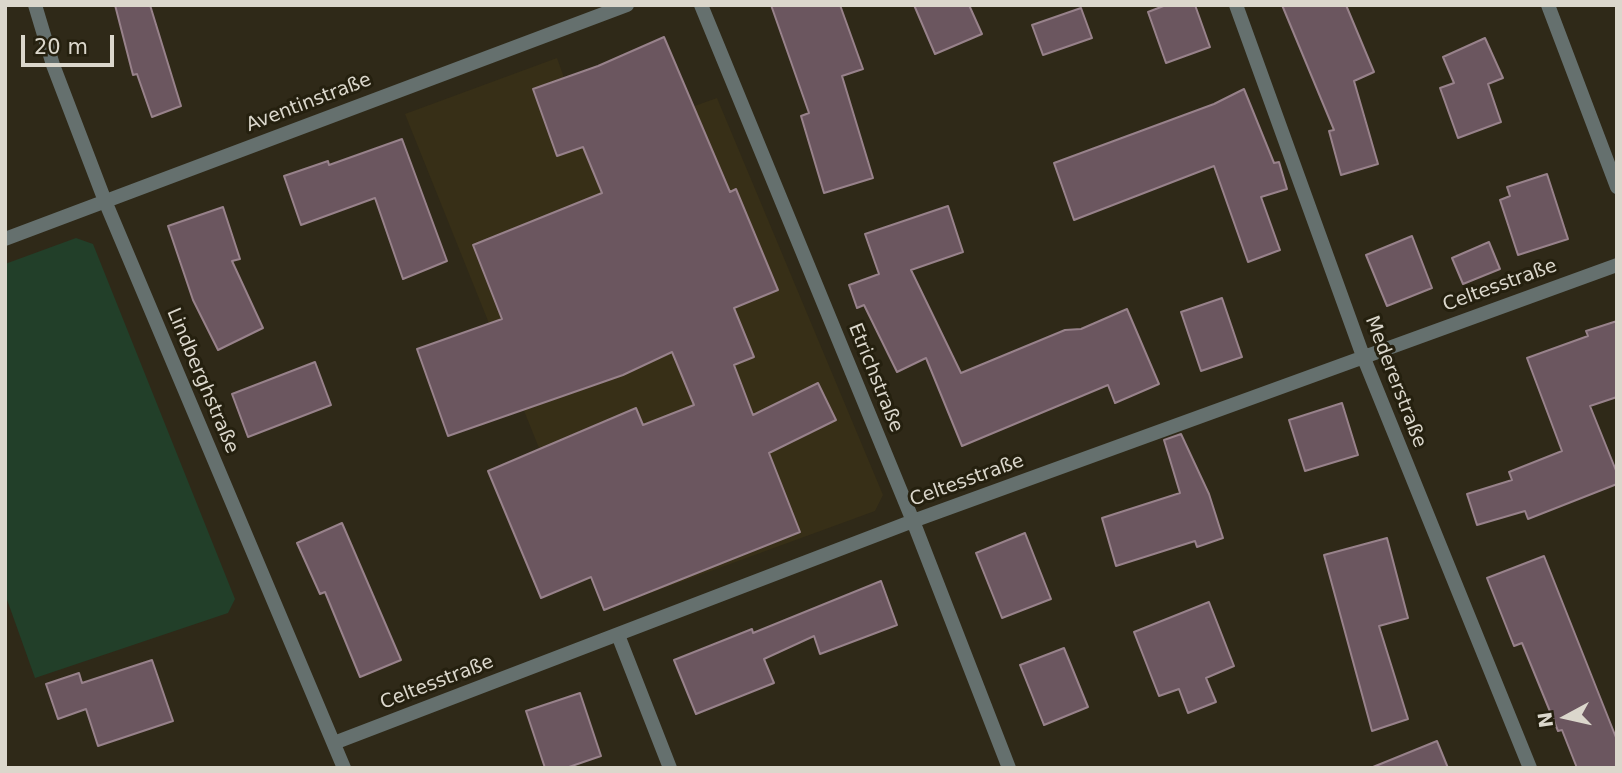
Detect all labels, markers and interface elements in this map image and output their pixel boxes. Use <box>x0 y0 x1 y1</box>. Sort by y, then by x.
scale bar <box>24 21 117 65</box>
text: 20 m <box>34 35 88 59</box>
street label: Aventinstraße <box>243 69 375 137</box>
street label: Celtesstraße <box>1440 255 1560 317</box>
street label: Lindberghstraße <box>161 305 243 457</box>
street label: Medererstraße <box>1359 313 1431 451</box>
street label: Etrichstraße <box>843 320 907 436</box>
street label: Celtesstraße <box>907 450 1027 512</box>
street label: Celtesstraße <box>377 651 497 715</box>
north arrow <box>1531 682 1601 752</box>
text: N <box>1533 711 1557 729</box>

